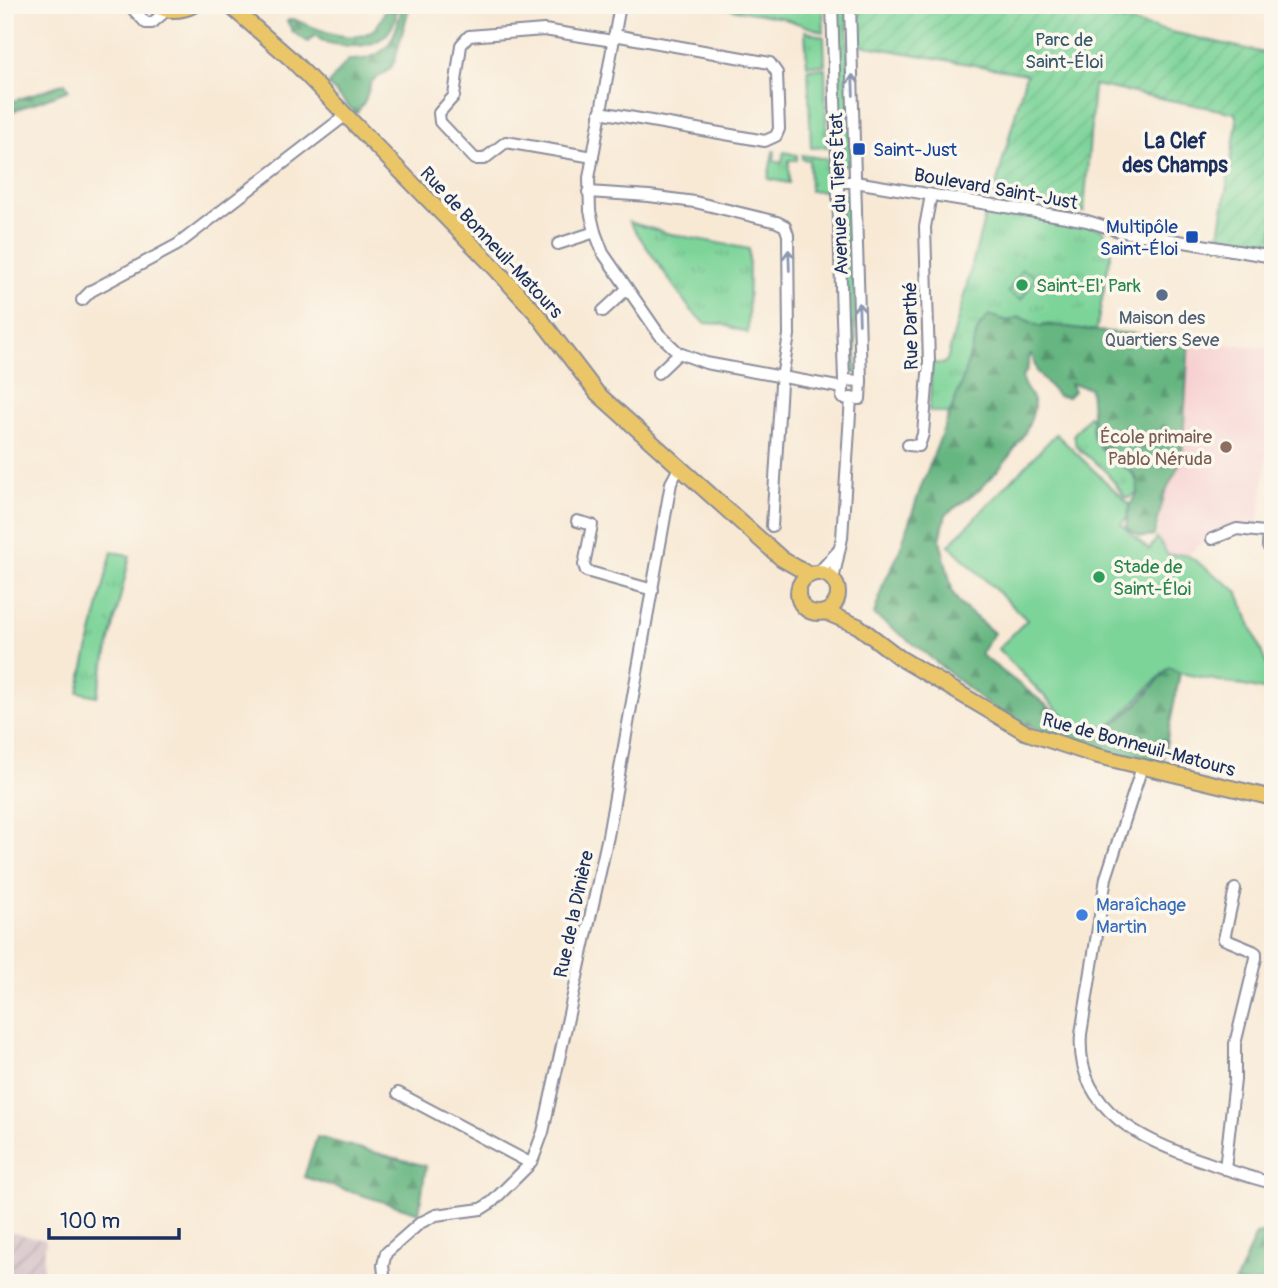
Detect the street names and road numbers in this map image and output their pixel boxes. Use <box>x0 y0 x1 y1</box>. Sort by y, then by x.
street label: Avenue du Tiers État <box>824 112 854 276</box>
street label: Rue de Bonneuil-Matours <box>415 162 568 324</box>
street label: Boulevard Saint-Just <box>912 163 1080 215</box>
street label: Rue Darthé <box>898 282 924 370</box>
street label: Rue de Bonneuil-Matours <box>1040 708 1238 782</box>
street label: Rue de la Dinière <box>549 848 599 980</box>

